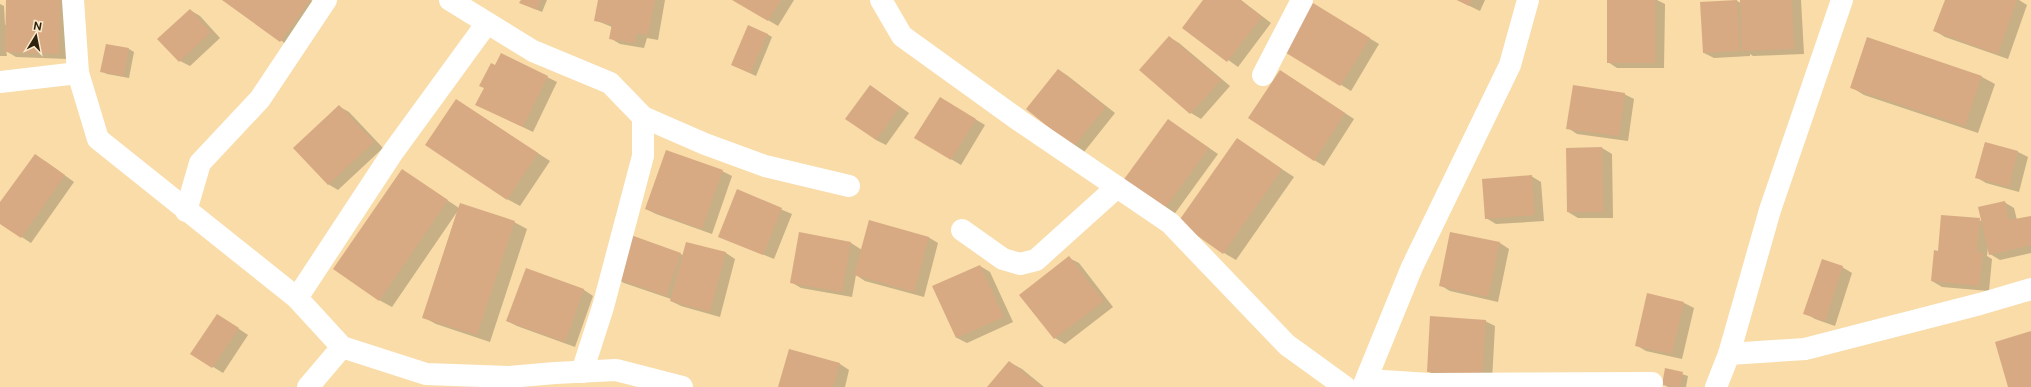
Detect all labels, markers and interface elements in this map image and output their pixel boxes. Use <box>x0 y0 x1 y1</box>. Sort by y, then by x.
north arrow <box>16 16 56 56</box>
text: N <box>32 19 43 33</box>

